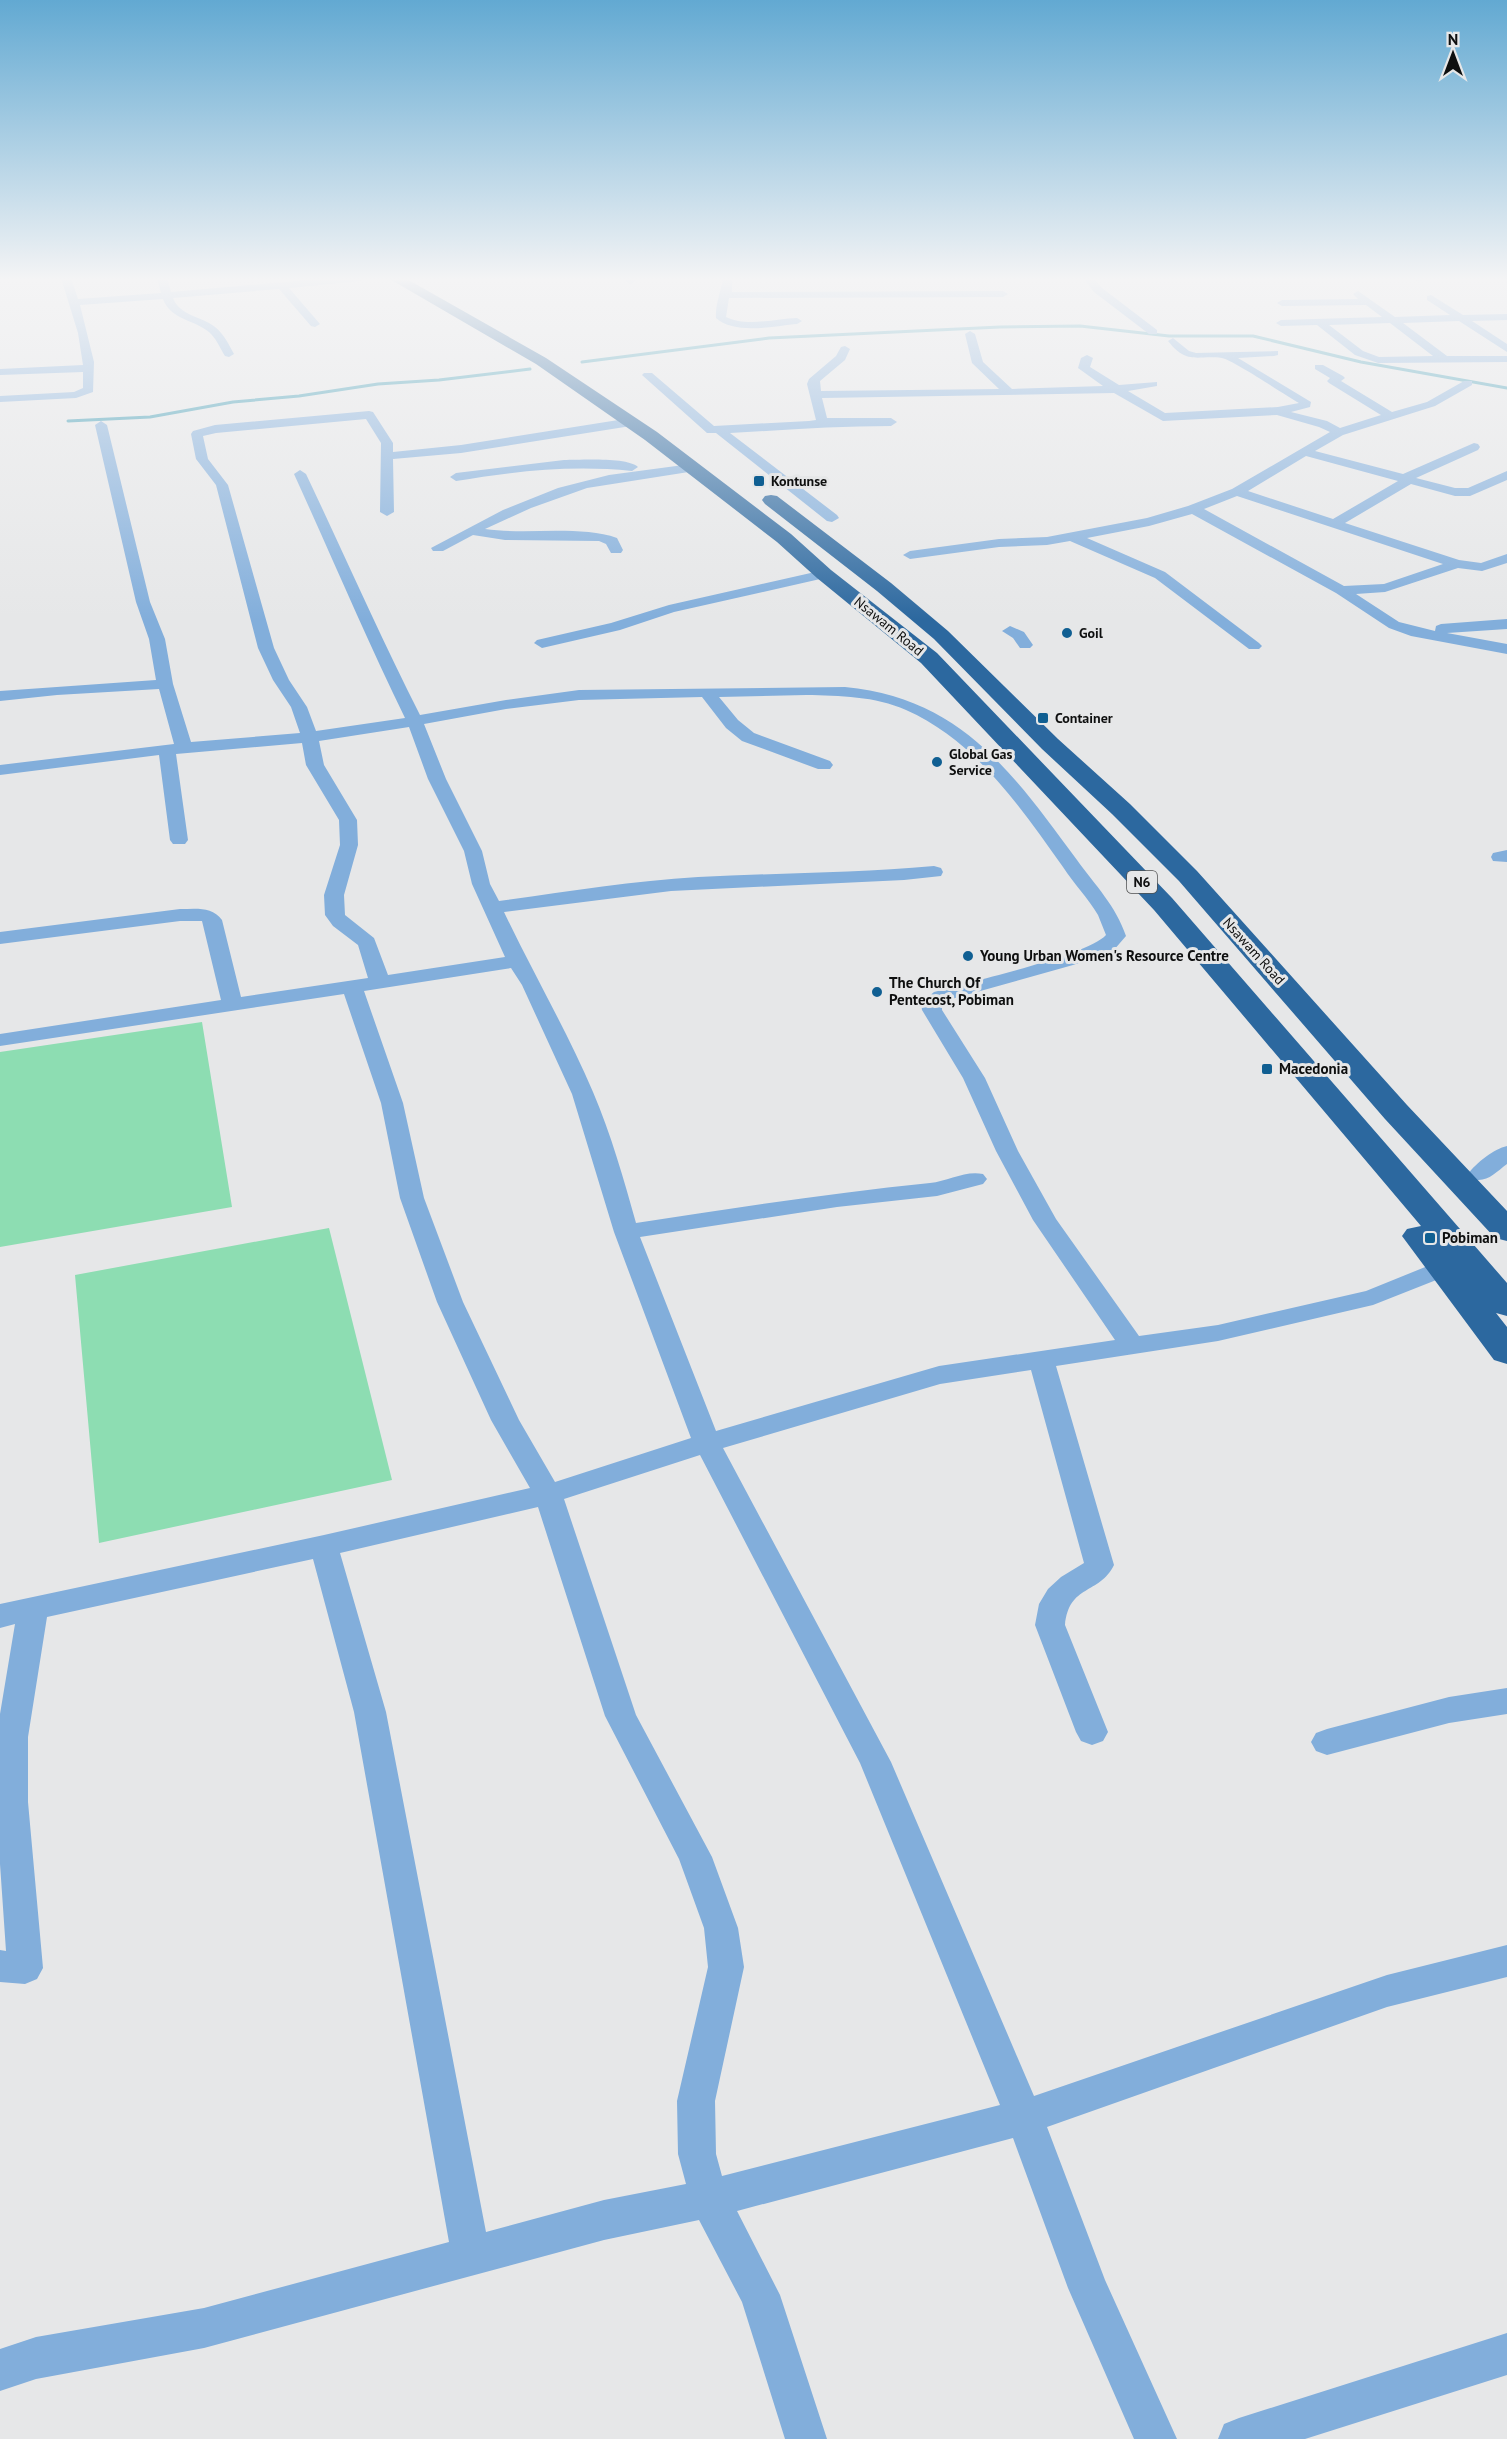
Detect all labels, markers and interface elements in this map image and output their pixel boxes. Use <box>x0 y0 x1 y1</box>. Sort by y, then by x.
north arrow <box>1423 24 1483 84</box>
text: N <box>1448 29 1458 49</box>
place label: Kontunse <box>771 472 827 490</box>
marker: Kontunse <box>752 474 766 488</box>
street label: Nsawam Road <box>851 592 927 660</box>
place label: Goil <box>1079 624 1104 642</box>
marker: Goil <box>1060 626 1074 640</box>
place label: Container <box>1055 709 1113 727</box>
marker: Container <box>1036 711 1050 725</box>
place label: Global Gas Service <box>949 745 1013 779</box>
marker: Global Gas Service <box>930 755 944 769</box>
road number: N6 <box>1127 871 1157 893</box>
street label: Nsawam Road <box>1219 914 1289 988</box>
place label: Young Urban Women's Resource Centre <box>979 946 1229 965</box>
marker: Young Urban Women's Resource Centre <box>961 949 975 963</box>
place label: The Church Of Pentecost, Pobiman <box>889 973 1014 1009</box>
marker: The Church Of Pentecost, Pobiman <box>870 985 884 999</box>
place label: Macedonia <box>1279 1059 1348 1078</box>
marker: Macedonia <box>1260 1062 1274 1076</box>
place label: Pobiman <box>1442 1228 1498 1247</box>
marker: Pobiman <box>1423 1231 1437 1245</box>

